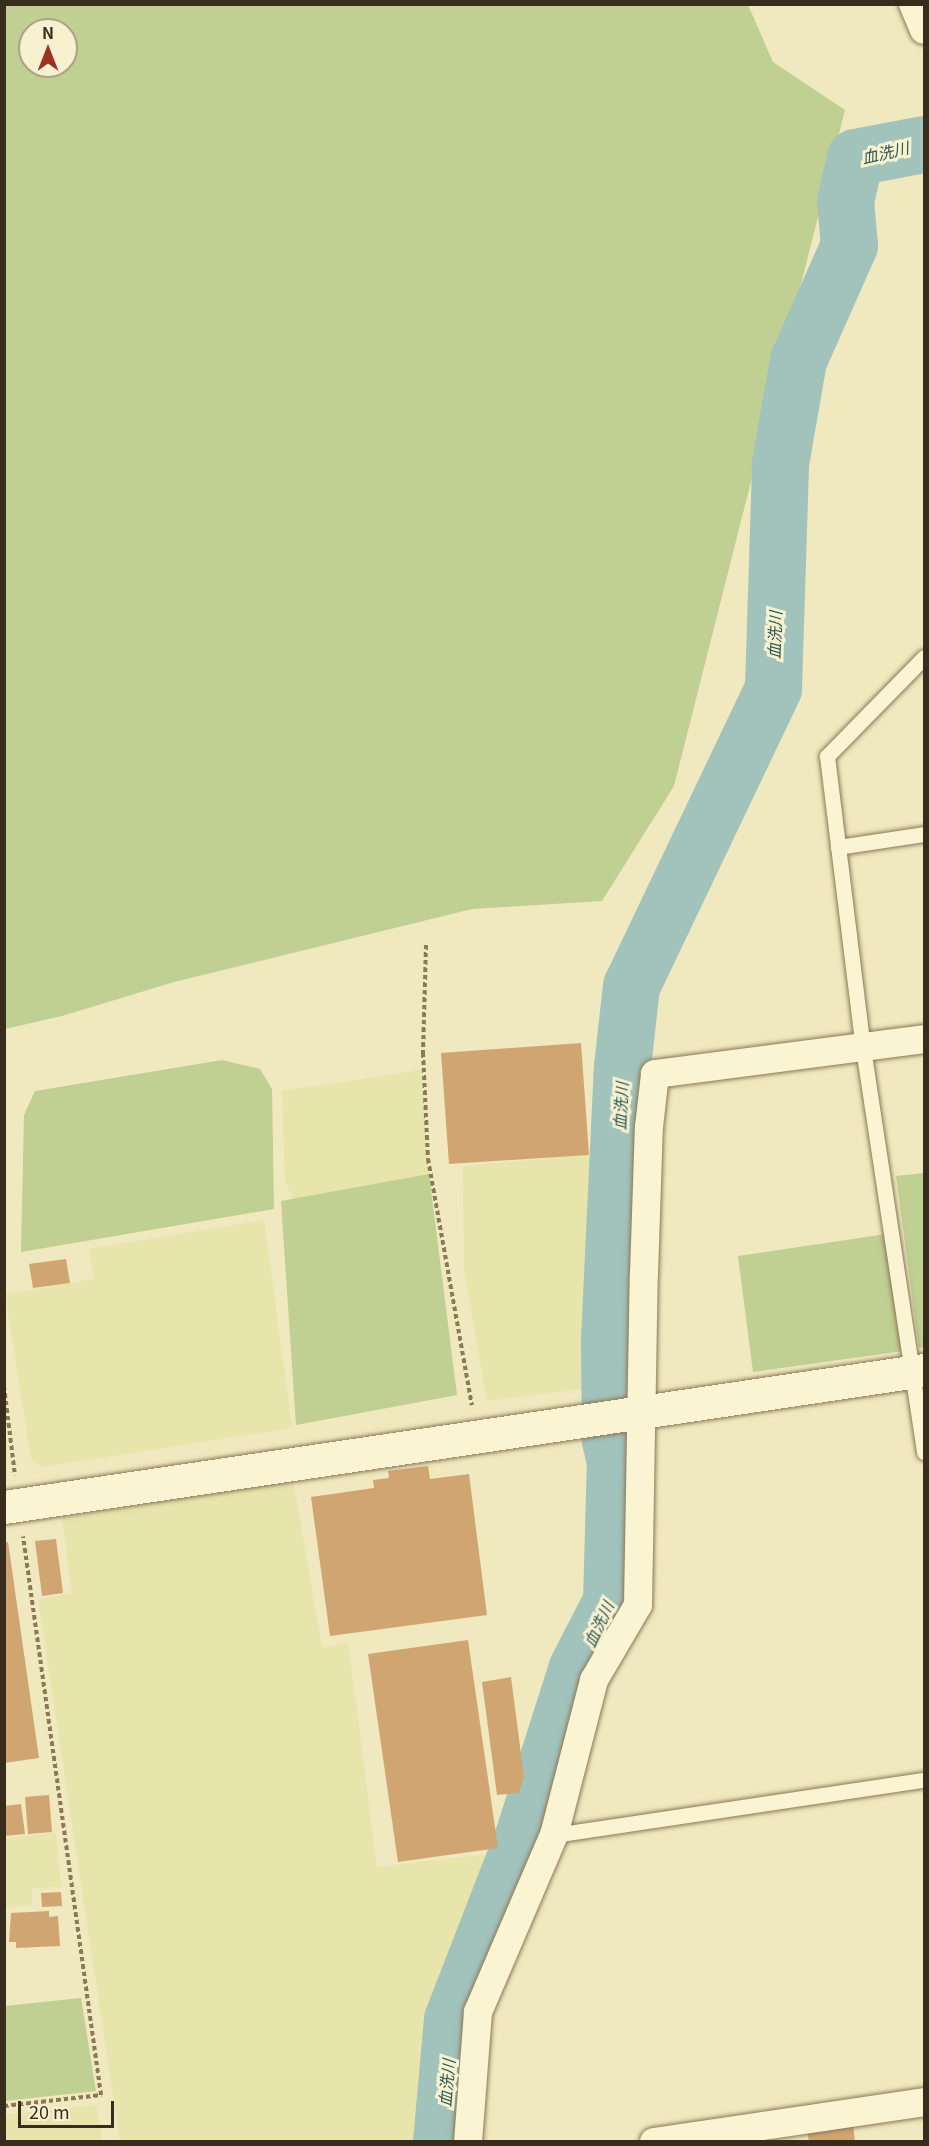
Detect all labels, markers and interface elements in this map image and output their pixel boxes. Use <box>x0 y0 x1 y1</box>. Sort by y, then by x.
north arrow <box>18 18 78 78</box>
text: N <box>42 20 54 44</box>
water label: 血洗川 <box>859 137 911 167</box>
water label: 血洗川 <box>764 611 784 659</box>
water label: 血洗川 <box>609 1082 631 1130</box>
water label: 血洗川 <box>579 1598 617 1650</box>
water label: 血洗川 <box>434 2058 458 2108</box>
scale bar <box>21 2089 117 2127</box>
text: 20 m <box>29 2098 70 2124</box>

